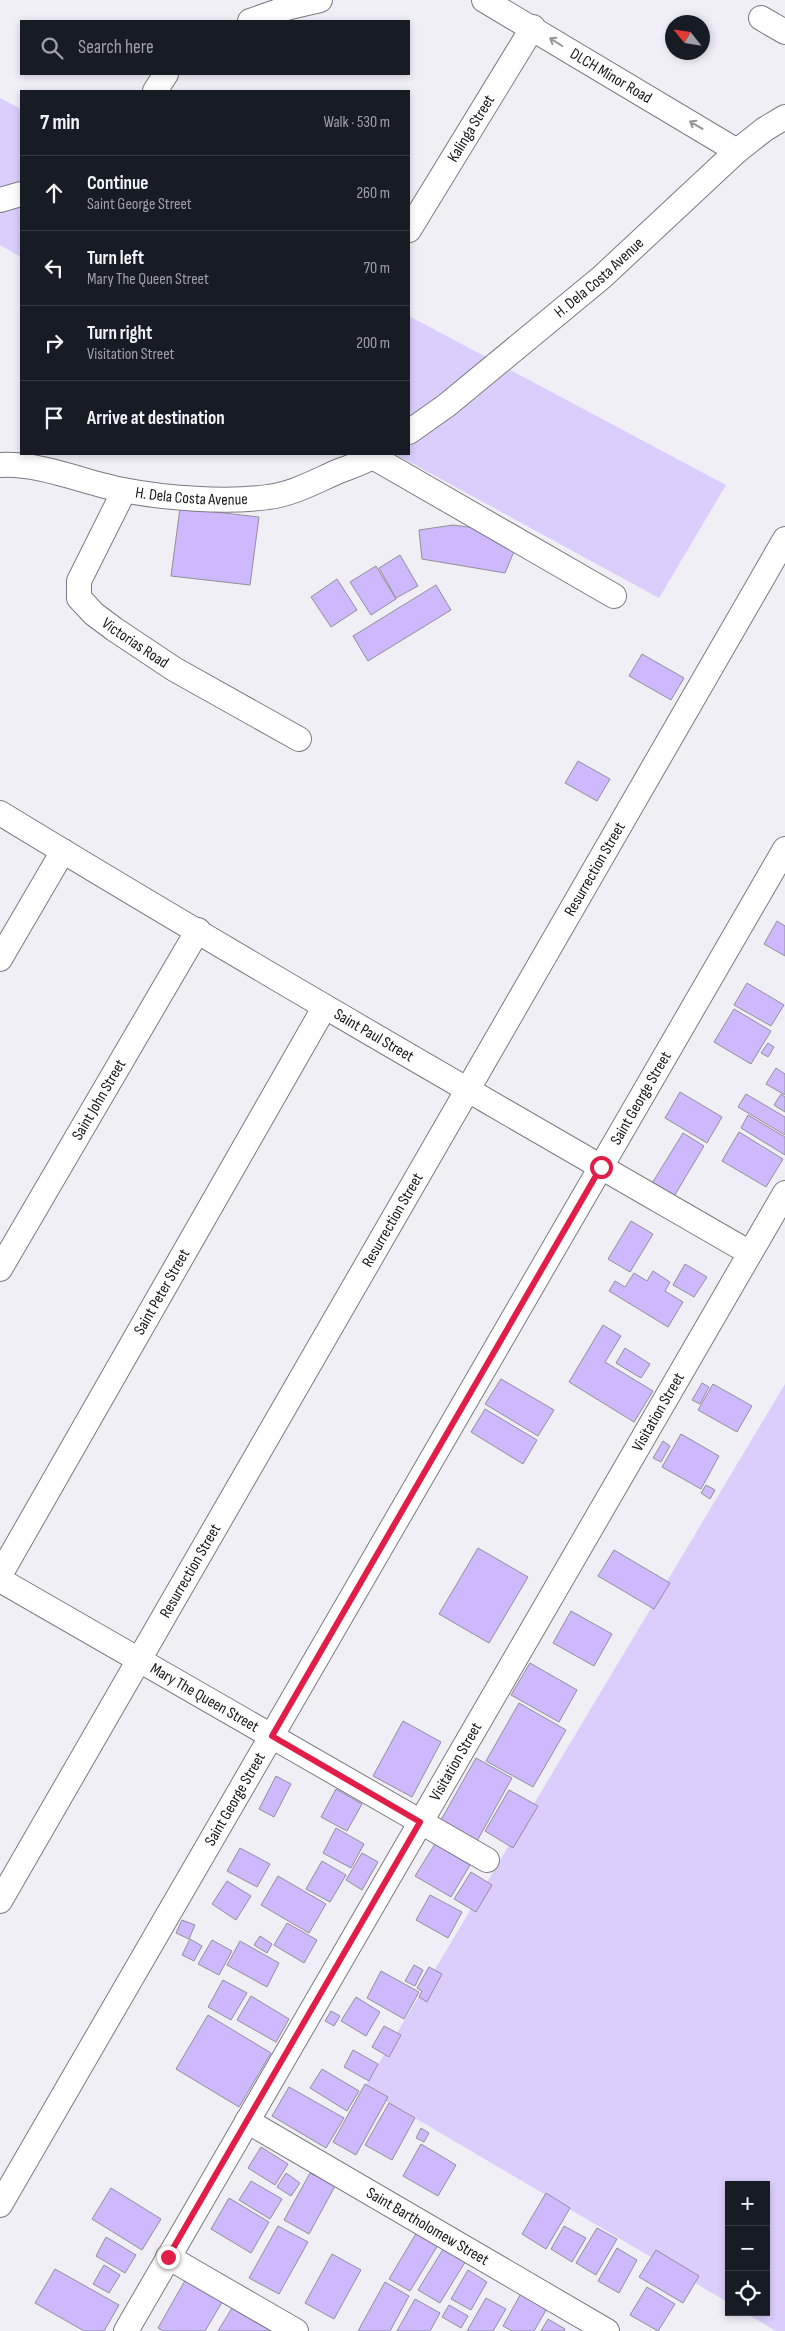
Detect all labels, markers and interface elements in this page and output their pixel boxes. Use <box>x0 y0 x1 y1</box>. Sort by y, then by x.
north arrow <box>665 15 710 60</box>
search box <box>20 20 410 75</box>
icon: search <box>38 34 66 62</box>
text: Search here <box>78 36 154 59</box>
one-way arrow <box>549 37 563 47</box>
street label: DLCH Minor Road <box>567 44 655 108</box>
street label: Kalinga Street <box>443 91 499 165</box>
text: 7 min <box>40 110 80 135</box>
text: Walk · 530 m <box>323 113 390 132</box>
one-way arrow <box>689 120 703 130</box>
text: Continue <box>87 172 148 195</box>
icon: ahead <box>40 179 68 207</box>
text: 260 m <box>356 184 390 203</box>
text: Saint George Street <box>87 195 192 214</box>
street label: H. Dela Costa Avenue <box>551 233 648 322</box>
text: Turn left <box>87 247 144 270</box>
icon: left <box>40 254 68 282</box>
text: 70 m <box>364 259 390 278</box>
text: Mary The Queen Street <box>87 270 209 289</box>
text: Turn right <box>87 322 152 345</box>
icon: right <box>40 329 68 357</box>
text: 200 m <box>356 334 390 353</box>
text: Visitation Street <box>87 345 175 364</box>
icon: arrive <box>40 404 68 432</box>
text: Arrive at destination <box>87 407 225 430</box>
street label: H. Dela Costa Avenue <box>134 483 248 509</box>
street label: Victorias Road <box>98 614 172 672</box>
street label: Resurrection Street <box>560 819 629 920</box>
street label: Saint Paul Street <box>331 1005 417 1066</box>
street label: Saint George Street <box>606 1048 675 1148</box>
street label: Saint John Street <box>68 1056 130 1144</box>
route start <box>590 1156 613 1179</box>
street label: Resurrection Street <box>358 1169 427 1270</box>
street label: Saint Peter Street <box>130 1246 194 1338</box>
street label: Visitation Street <box>628 1369 688 1455</box>
street label: Resurrection Street <box>156 1520 225 1621</box>
street label: Mary The Queen Street <box>147 1659 262 1736</box>
street label: Visitation Street <box>426 1719 486 1804</box>
street label: Saint George Street <box>200 1749 270 1849</box>
map controls <box>725 2181 770 2316</box>
button: + <box>725 2181 770 2226</box>
street label: Saint Bartholomew Street <box>363 2183 492 2269</box>
button: − <box>725 2226 770 2271</box>
route end <box>157 2246 180 2269</box>
button: locate <box>725 2271 770 2316</box>

